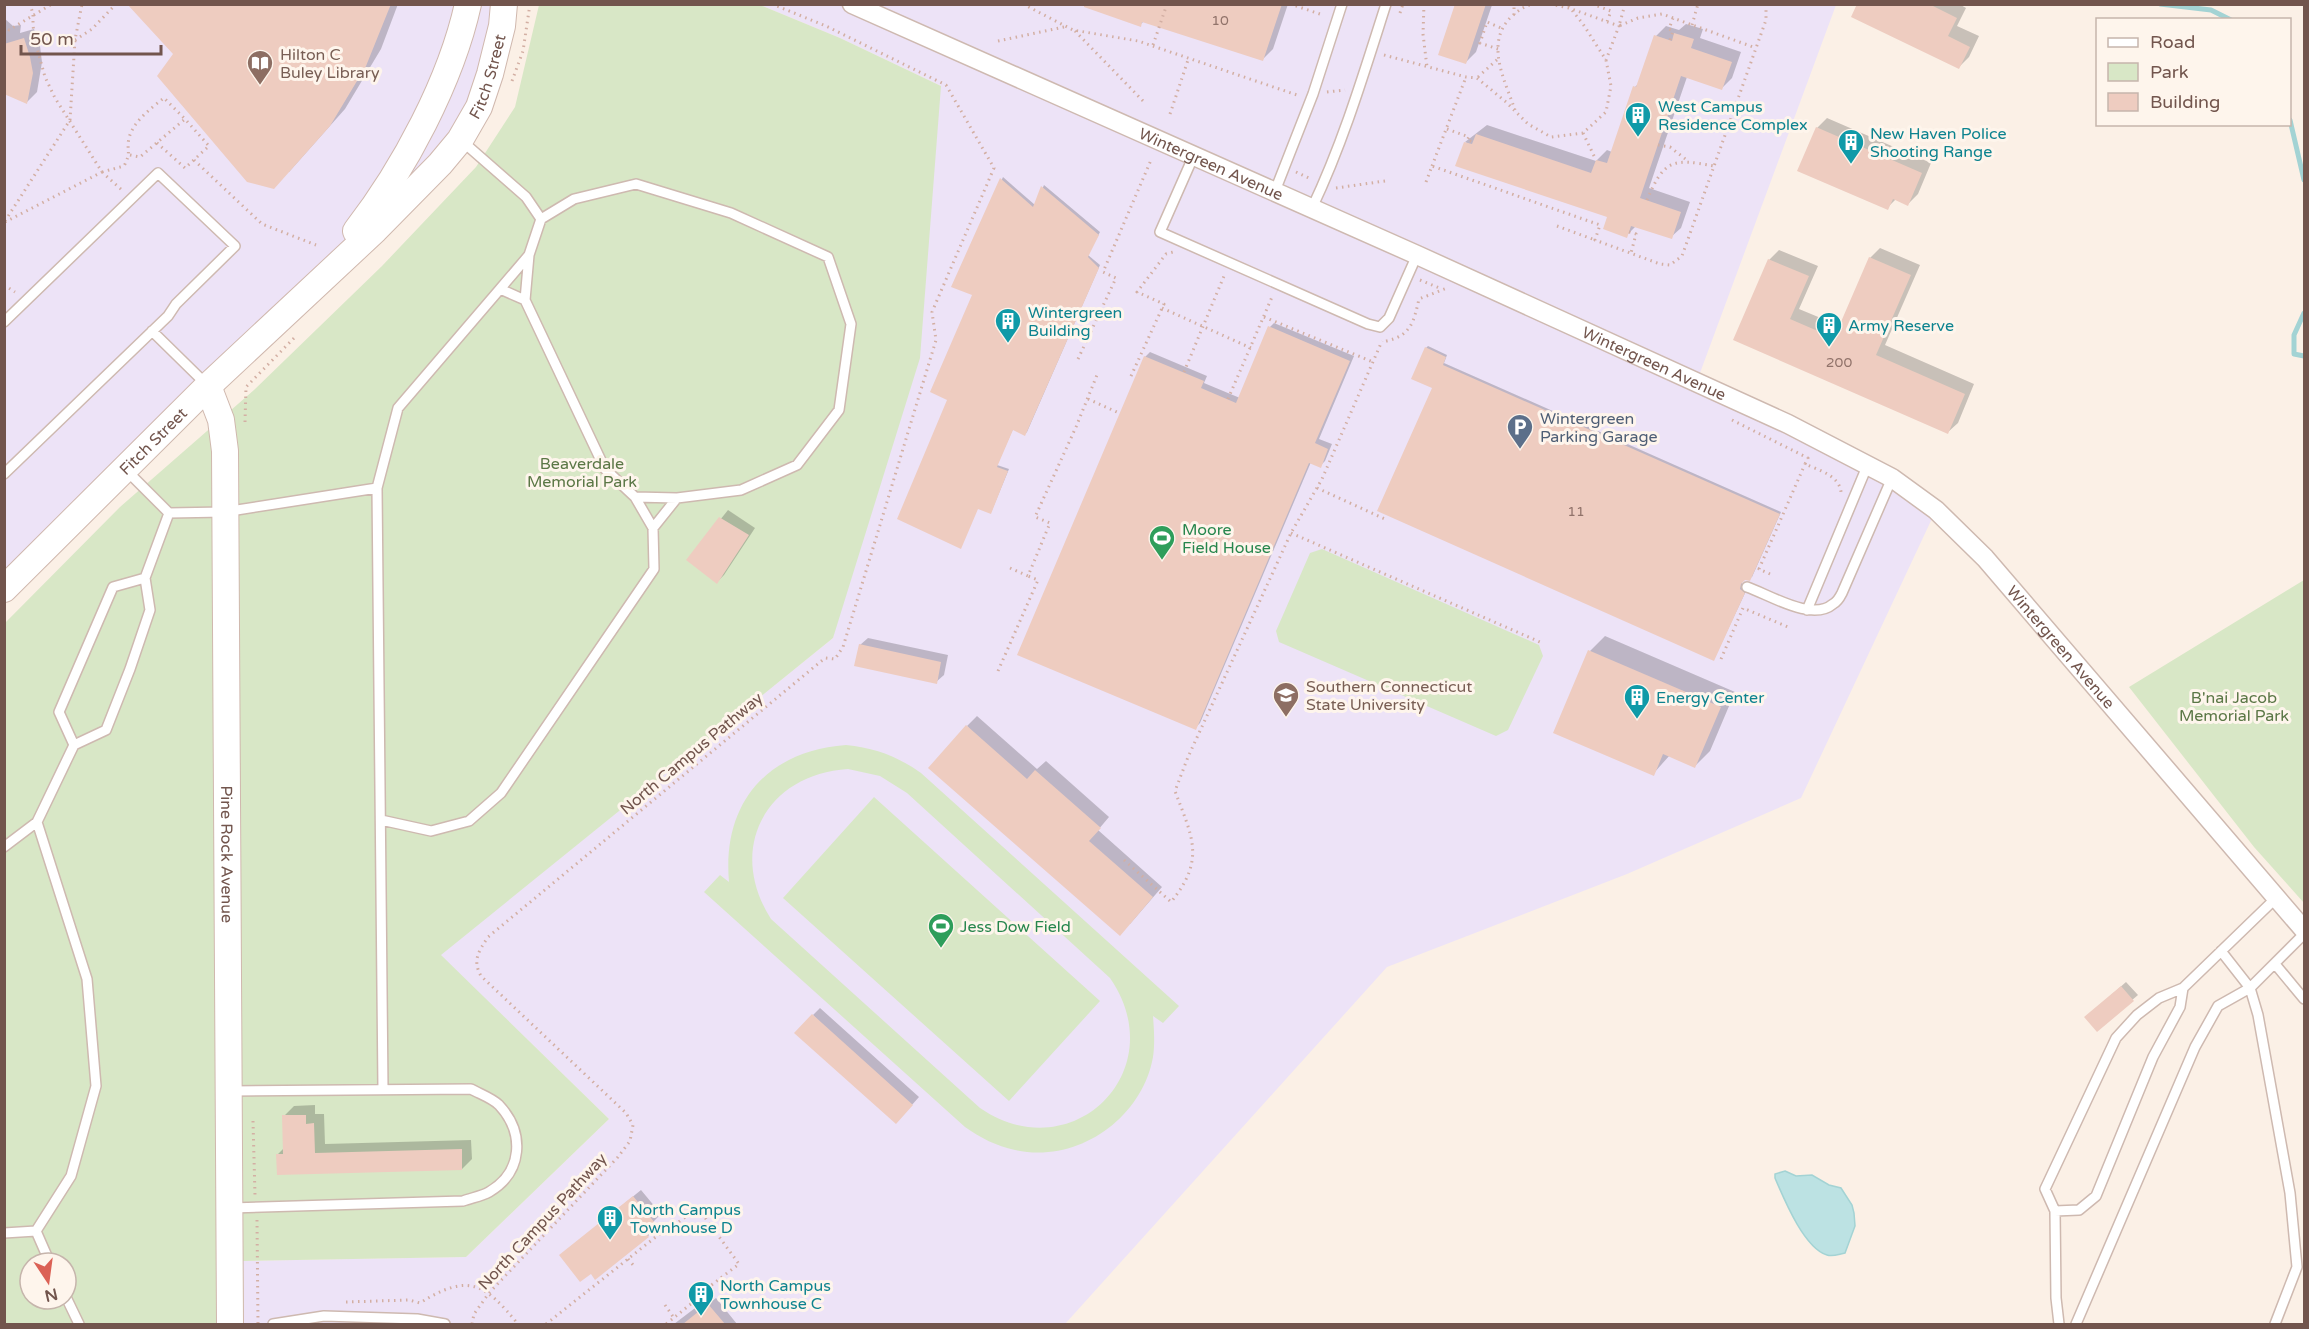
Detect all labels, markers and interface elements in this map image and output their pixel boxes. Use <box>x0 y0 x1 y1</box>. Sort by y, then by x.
house number: 10 <box>1211 12 1229 29</box>
scale bar <box>21 18 160 56</box>
legend <box>2096 18 2291 126</box>
text: 50 m <box>30 28 74 50</box>
text: Road <box>2150 31 2195 53</box>
street label: Fitch Street <box>465 32 511 123</box>
place label: Hilton C Buley Library <box>280 45 380 83</box>
library icon: Hilton C Buley Library <box>245 48 275 86</box>
text: Park <box>2150 61 2189 83</box>
text: Building <box>2150 91 2220 113</box>
place label: West Campus Residence Complex <box>1658 97 1808 135</box>
building icon: West Campus Residence Complex <box>1623 100 1653 138</box>
street label: Wintergreen Avenue <box>1135 124 1286 205</box>
place label: New Haven Police Shooting Range <box>1870 124 2006 162</box>
building icon: New Haven Police Shooting Range <box>1836 127 1866 165</box>
place label: Wintergreen Building <box>1028 303 1122 341</box>
building icon: Wintergreen Building <box>993 306 1023 344</box>
building icon: Army Reserve <box>1814 310 1844 348</box>
place label: Army Reserve <box>1848 316 1954 336</box>
street label: Wintergreen Avenue <box>1579 323 1729 405</box>
house number: 200 <box>1826 354 1852 371</box>
street label: Fitch Street <box>115 404 192 480</box>
place label: Wintergreen Parking Garage <box>1540 409 1658 447</box>
parking icon: Wintergreen Parking Garage <box>1505 412 1535 450</box>
park label: Beaverdale Memorial Park <box>527 454 637 492</box>
house number: 11 <box>1567 503 1585 520</box>
place label: Moore Field House <box>1182 520 1271 558</box>
sports icon: Moore Field House <box>1147 523 1177 561</box>
street label: Wintergreen Avenue <box>2002 582 2119 713</box>
place label: Southern Connecticut State University <box>1306 677 1472 715</box>
school or university icon: Southern Connecticut State University <box>1271 680 1301 718</box>
building icon: Energy Center <box>1622 682 1652 720</box>
street label: North Campus Pathway <box>616 688 767 819</box>
place label: Energy Center <box>1656 688 1765 708</box>
park label: B'nai Jacob Memorial Park <box>2179 688 2289 726</box>
street label: Pine Rock Avenue <box>216 786 237 923</box>
sports icon: Jess Dow Field <box>926 911 956 949</box>
place label: Jess Dow Field <box>960 917 1071 937</box>
street label: North Campus Pathway <box>474 1149 612 1294</box>
place label: North Campus Townhouse D <box>630 1200 741 1238</box>
building icon: North Campus Townhouse D <box>595 1203 625 1241</box>
north arrow <box>18 1251 78 1311</box>
place label: North Campus Townhouse C <box>720 1276 831 1314</box>
building icon: North Campus Townhouse C <box>686 1279 716 1317</box>
text: N <box>43 1283 60 1306</box>

